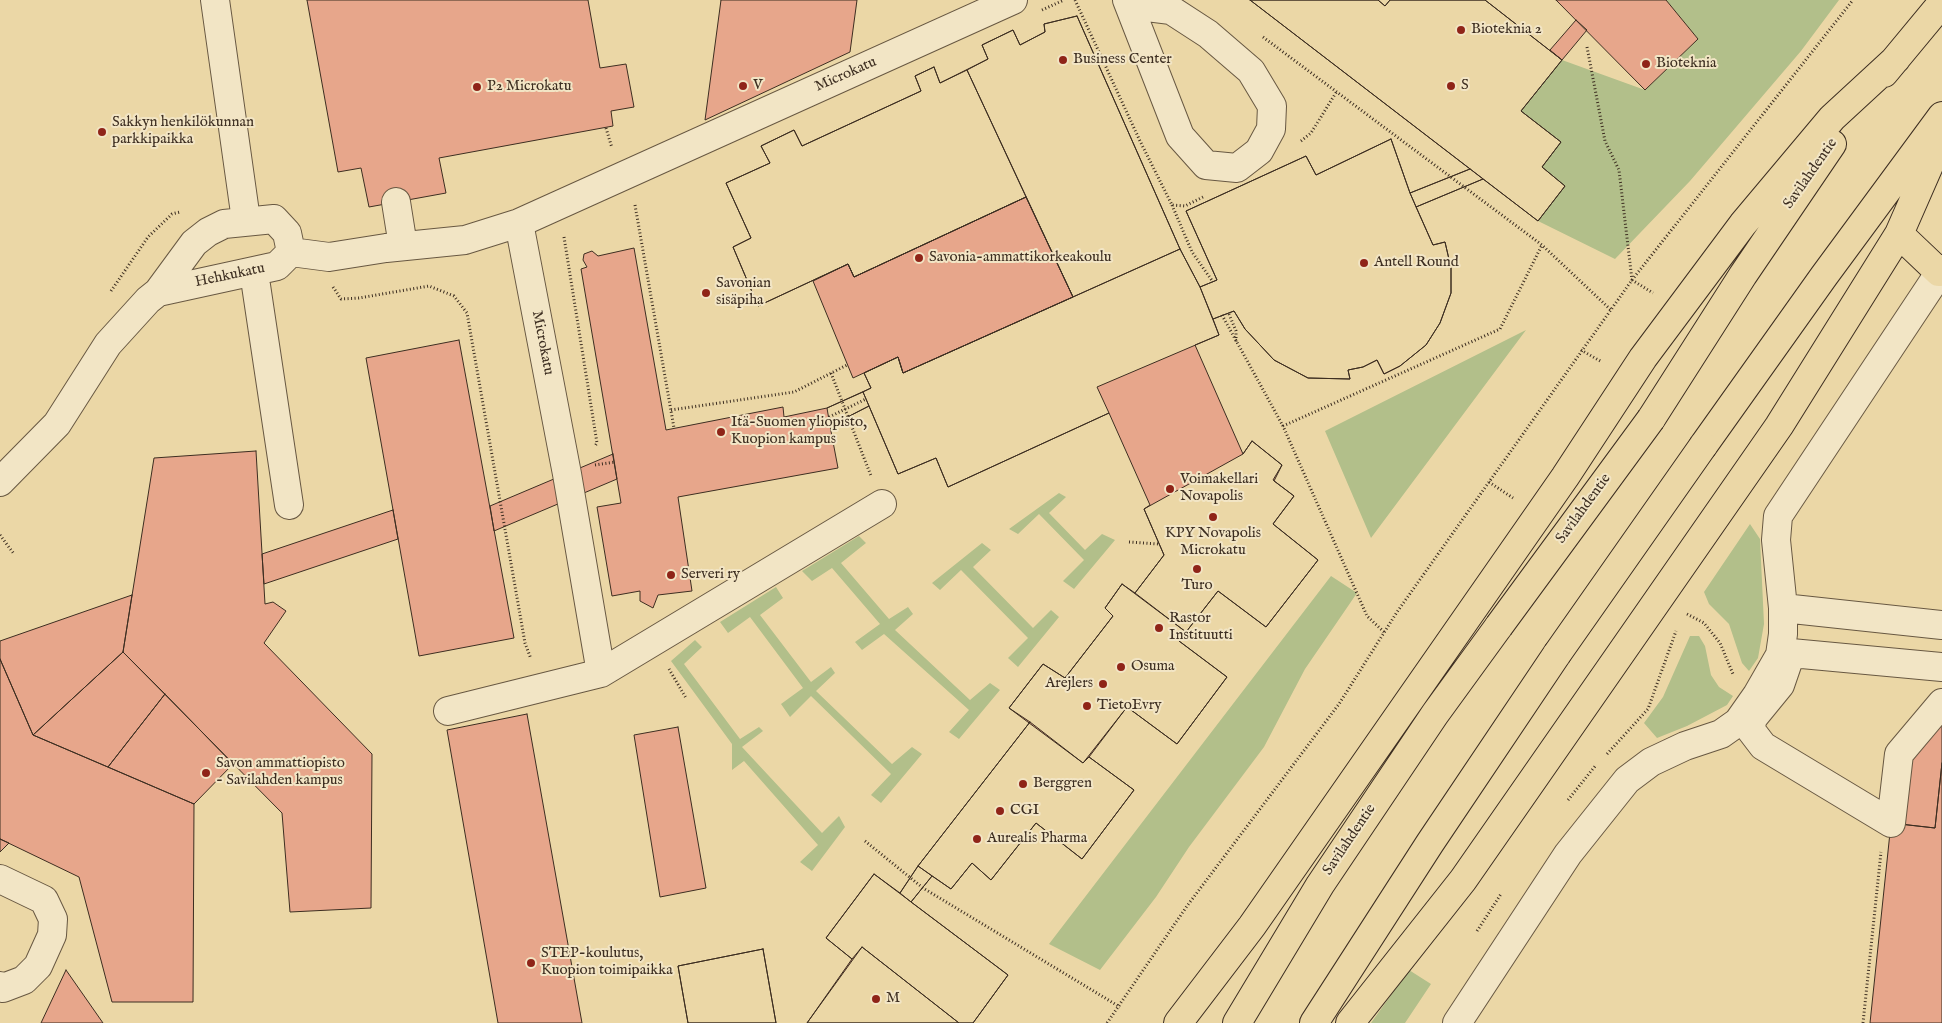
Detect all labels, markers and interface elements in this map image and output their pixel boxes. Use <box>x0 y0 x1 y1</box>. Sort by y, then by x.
place label: Bioteknia 2 <box>1471 21 1542 39</box>
marker: Bioteknia 2 <box>1455 24 1467 36</box>
place label: Business Center <box>1073 51 1172 69</box>
street label: Microkatu <box>812 53 880 97</box>
marker: Business Center <box>1057 54 1069 66</box>
place label: Bioteknia <box>1656 55 1716 73</box>
marker: Bioteknia <box>1640 58 1652 70</box>
place label: V <box>753 77 763 95</box>
place label: S <box>1461 77 1469 95</box>
place label: P2 Microkatu <box>487 78 571 96</box>
marker: V <box>737 80 749 92</box>
marker: S <box>1445 80 1457 92</box>
marker: P2 Microkatu <box>471 81 483 93</box>
place label: Sakkyn henkilökunnan parkkipaikka <box>112 114 254 149</box>
marker: Sakkyn henkilökunnan parkkipaikka <box>96 126 108 138</box>
street label: Savilahdentie <box>1780 135 1842 213</box>
place label: Savonia-ammattikorkeakoulu <box>929 249 1112 267</box>
marker: Savonia-ammattikorkeakoulu <box>913 252 925 264</box>
place label: Antell Round <box>1374 254 1459 272</box>
marker: Antell Round <box>1358 257 1370 269</box>
street label: Hehkukatu <box>194 260 266 292</box>
place label: Savonian sisäpiha <box>716 275 771 310</box>
marker: Savonian sisäpiha <box>700 287 712 299</box>
street label: Microkatu <box>527 309 557 377</box>
place label: Itä-Suomen yliopisto, Kuopion kampus <box>731 414 867 449</box>
marker: Itä-Suomen yliopisto, Kuopion kampus <box>715 426 727 438</box>
place label: Voimakellari Novapolis <box>1180 471 1258 506</box>
street label: Savilahdentie <box>1553 471 1615 547</box>
marker: Voimakellari Novapolis <box>1164 483 1176 495</box>
marker: KPY Novapolis Microkatu <box>1207 511 1219 523</box>
place label: KPY Novapolis Microkatu <box>1165 525 1261 560</box>
marker: Turo <box>1191 563 1203 575</box>
place label: Serveri ry <box>681 566 740 584</box>
marker: Serveri ry <box>665 569 677 581</box>
place label: Turo <box>1182 577 1212 595</box>
place label: Rastor Instituutti <box>1169 610 1233 645</box>
marker: Rastor Instituutti <box>1153 622 1165 634</box>
place label: Osuma <box>1131 658 1175 676</box>
marker: Osuma <box>1115 661 1127 673</box>
place label: Arejlers <box>1045 675 1093 693</box>
marker: Arejlers <box>1097 678 1109 690</box>
place label: TietoEvry <box>1097 697 1162 715</box>
marker: TietoEvry <box>1081 700 1093 712</box>
place label: Savon ammattiopisto - Savilahden kampus <box>216 755 345 790</box>
marker: Savon ammattiopisto - Savilahden kampus <box>200 767 212 779</box>
place label: Berggren <box>1033 775 1092 793</box>
marker: Berggren <box>1017 778 1029 790</box>
street label: Savilahdentie <box>1320 801 1380 879</box>
place label: CGI <box>1010 802 1039 820</box>
marker: CGI <box>994 805 1006 817</box>
place label: Aurealis Pharma <box>987 830 1087 848</box>
marker: Aurealis Pharma <box>971 833 983 845</box>
place label: STEP-koulutus, Kuopion toimipaikka <box>541 945 673 980</box>
marker: STEP-koulutus, Kuopion toimipaikka <box>525 957 537 969</box>
place label: M <box>886 990 900 1008</box>
marker: M <box>870 993 882 1005</box>

